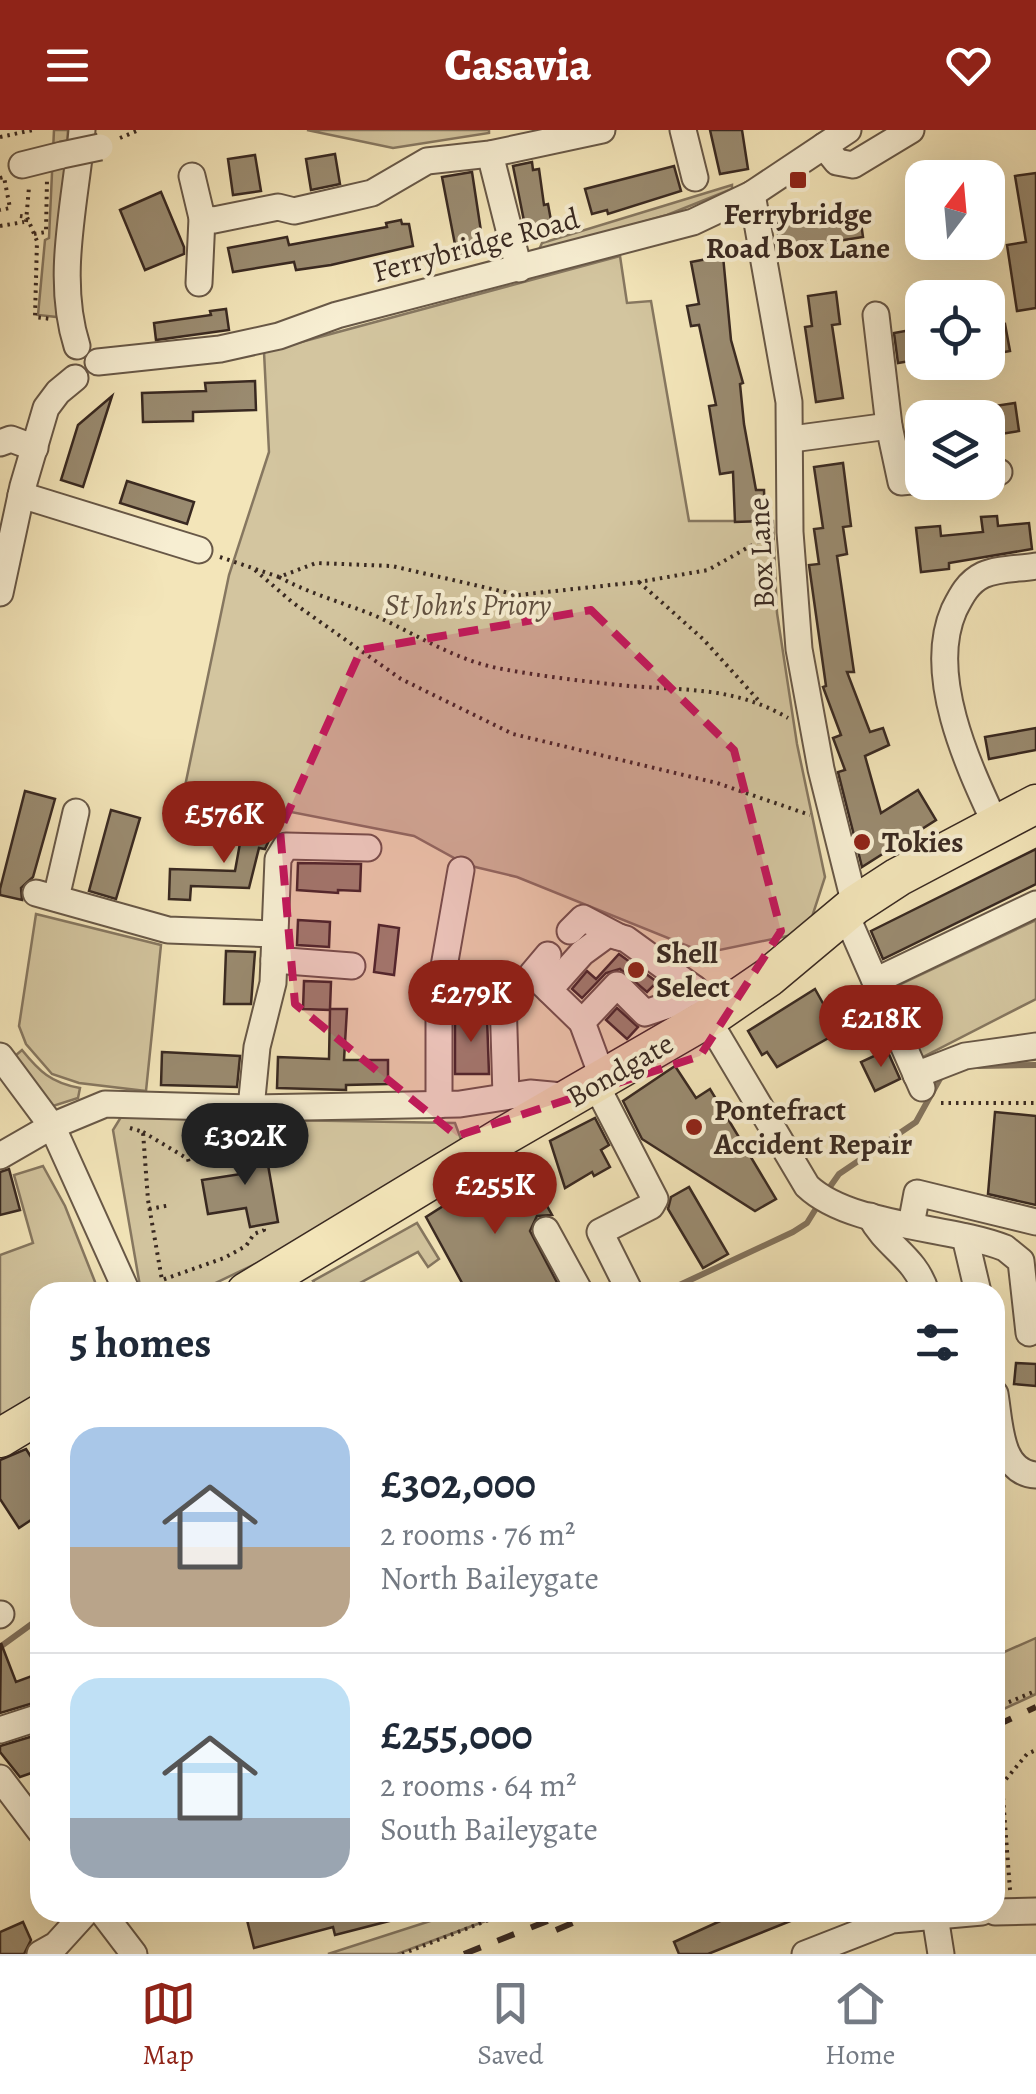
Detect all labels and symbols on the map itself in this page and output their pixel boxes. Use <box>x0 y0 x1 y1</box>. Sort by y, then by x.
north arrow <box>905 160 1005 260</box>
marker: Ferrybridge Road Box Lane <box>787 169 809 191</box>
place label: Ferrybridge Road Box Lane <box>706 194 890 268</box>
street label: Ferrybridge Road <box>368 198 585 292</box>
street label: Box Lane <box>738 496 784 610</box>
park label: St John's Priory <box>385 585 551 625</box>
pin: £576K <box>154 781 294 866</box>
place label: Tokies <box>882 822 963 862</box>
marker: Tokies <box>851 831 873 853</box>
place label: Shell Select <box>656 933 730 1007</box>
marker: Shell Select <box>625 959 647 981</box>
pin: £279K <box>401 960 541 1045</box>
pin: £218K <box>811 985 951 1070</box>
street label: Bondgate <box>559 1023 681 1117</box>
place label: Pontefract Accident Repair <box>713 1090 912 1164</box>
pin: £302K <box>175 1103 315 1188</box>
marker: Pontefract Accident Repair <box>683 1116 705 1138</box>
pin: £255K <box>425 1152 565 1237</box>

